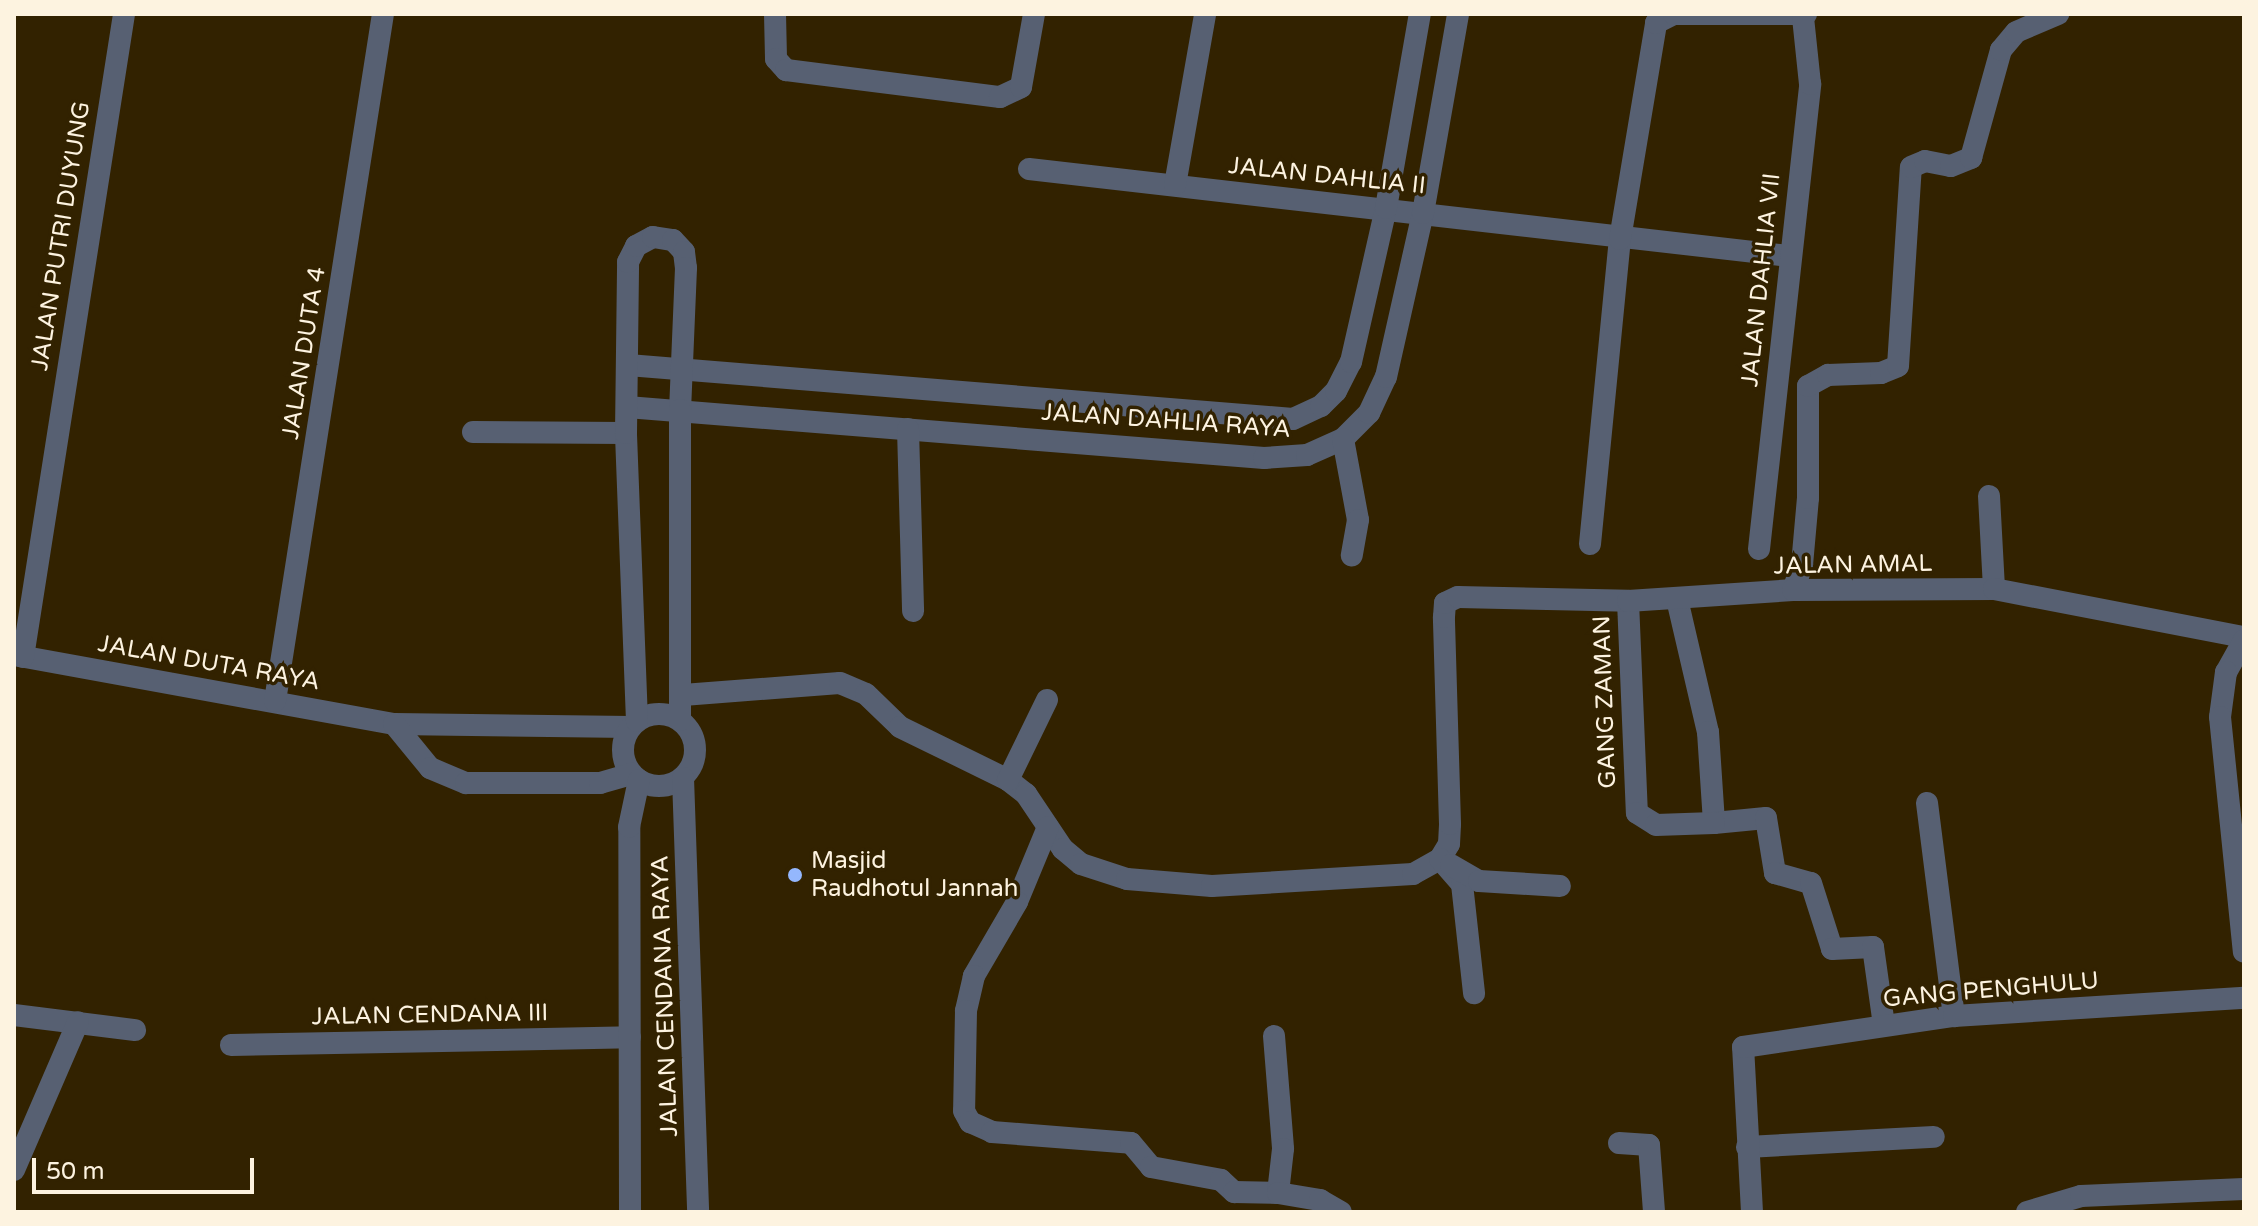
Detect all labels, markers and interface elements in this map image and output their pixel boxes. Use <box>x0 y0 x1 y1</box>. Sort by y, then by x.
street label: JALAN PUTRI DUYUNG <box>25 99 97 373</box>
street label: JALAN DAHLIA II <box>1227 151 1427 201</box>
street label: JALAN DAHLIA VII <box>1735 172 1787 388</box>
street label: JALAN DUTA 4 <box>276 265 332 441</box>
street label: JALAN DAHLIA RAYA <box>1040 398 1292 444</box>
street label: JALAN AMAL <box>1773 549 1933 581</box>
street label: GANG ZAMAN <box>1588 615 1622 789</box>
street label: JALAN DUTA RAYA <box>96 629 322 697</box>
place label: Masjid Raudhotul Jannah <box>811 847 1018 903</box>
street label: JALAN CENDANA RAYA <box>646 855 684 1137</box>
marker: Masjid Raudhotul Jannah <box>786 866 804 884</box>
street label: GANG PENGHULU <box>1882 966 2100 1014</box>
street label: JALAN CENDANA III <box>311 999 549 1031</box>
scale bar <box>36 1142 258 1192</box>
text: 50 m <box>46 1157 104 1186</box>

